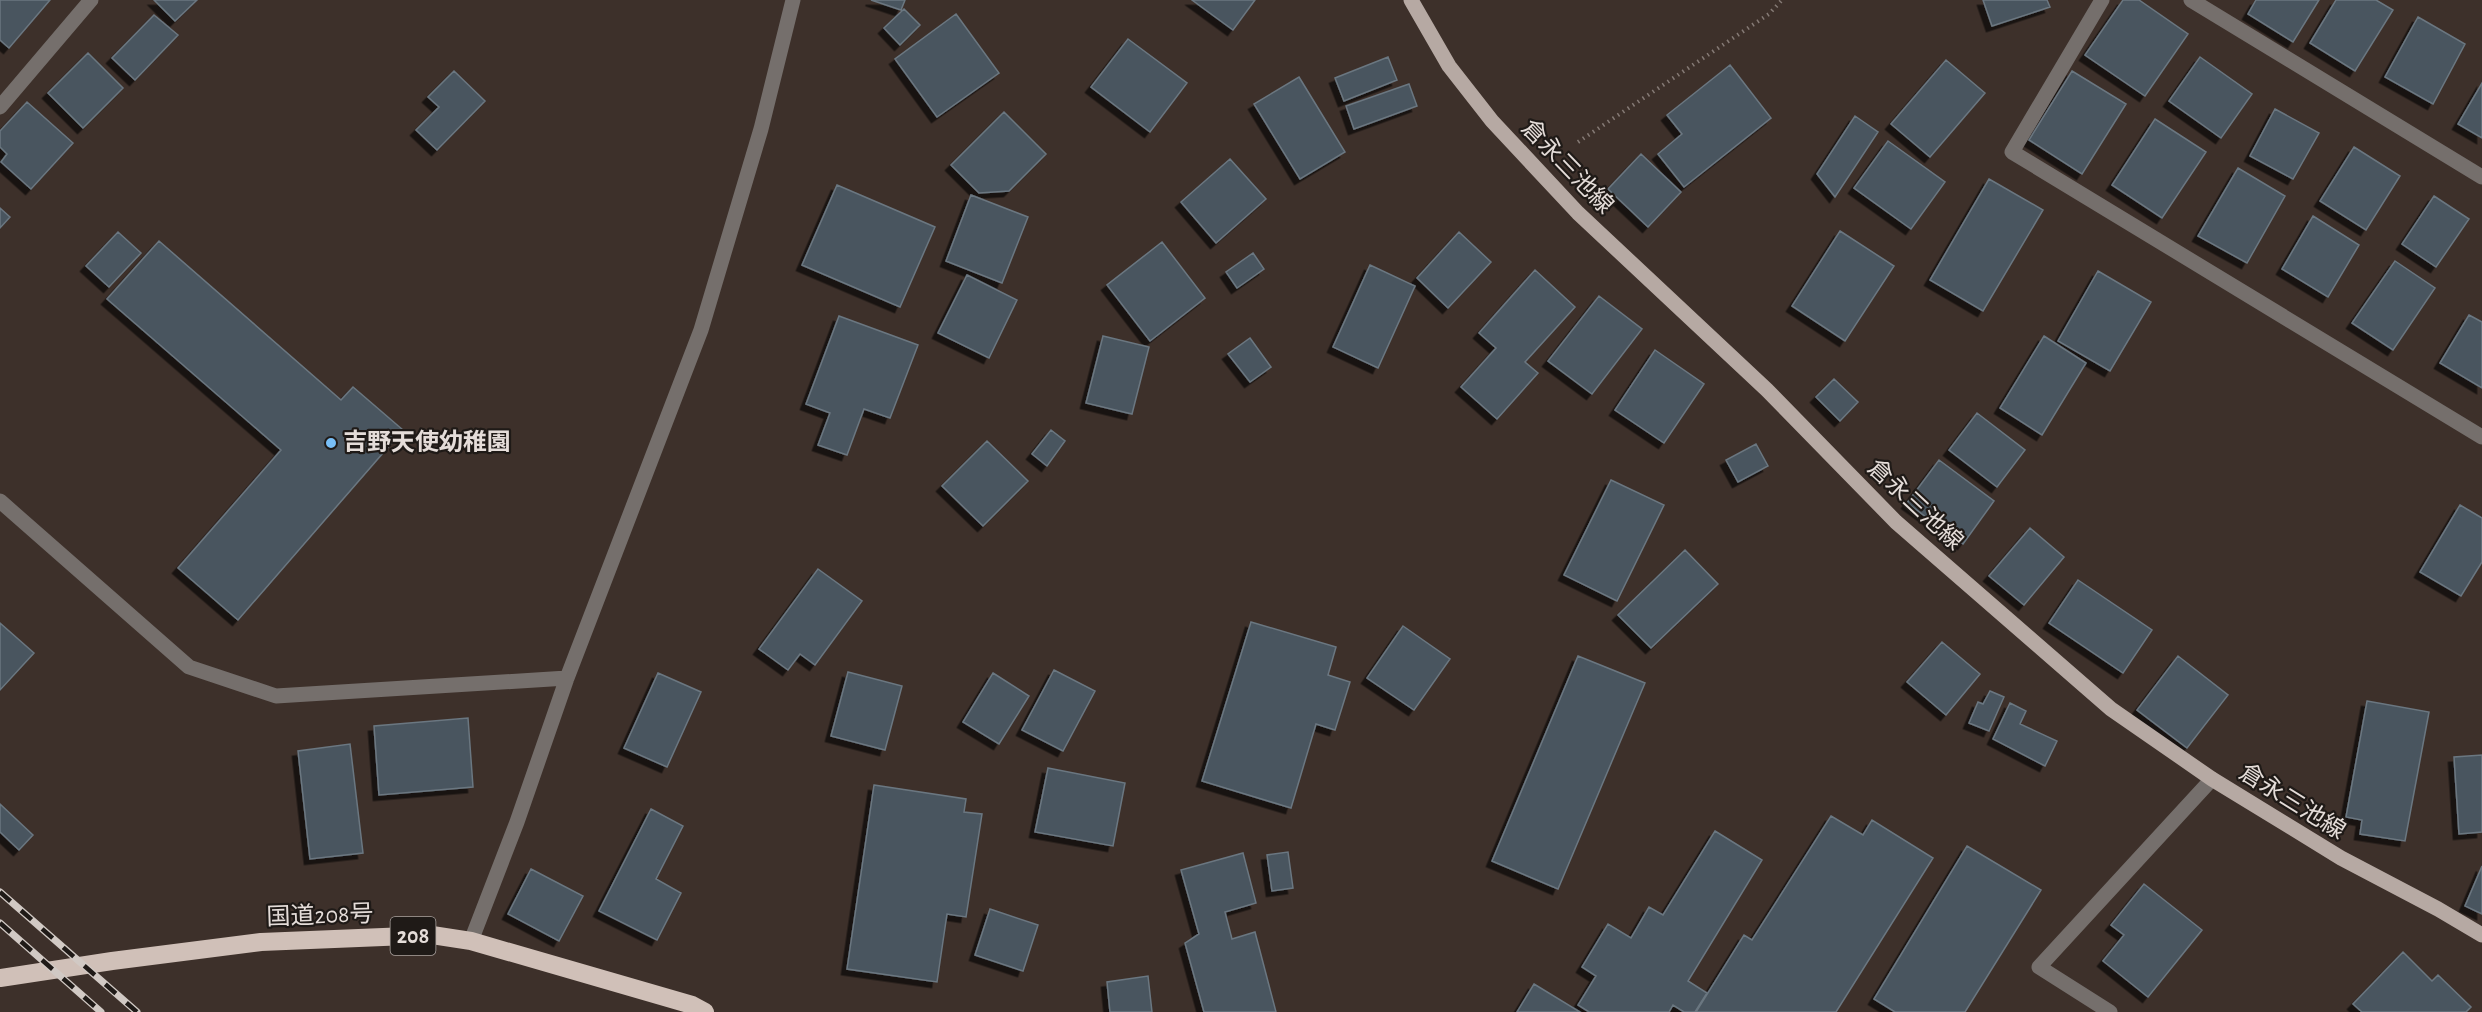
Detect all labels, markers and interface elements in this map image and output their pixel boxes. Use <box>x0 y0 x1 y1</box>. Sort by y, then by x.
street label: 倉永三池線 <box>1517 114 1619 218</box>
place label: 吉野天使幼稚園 <box>343 429 511 455</box>
marker: 吉野天使幼稚園 <box>324 436 338 450</box>
street label: 倉永三池線 <box>1863 454 1968 555</box>
street label: 倉永三池線 <box>2235 758 2350 844</box>
street label: 国道208号 <box>266 900 374 930</box>
road number: 208 <box>390 917 436 955</box>

